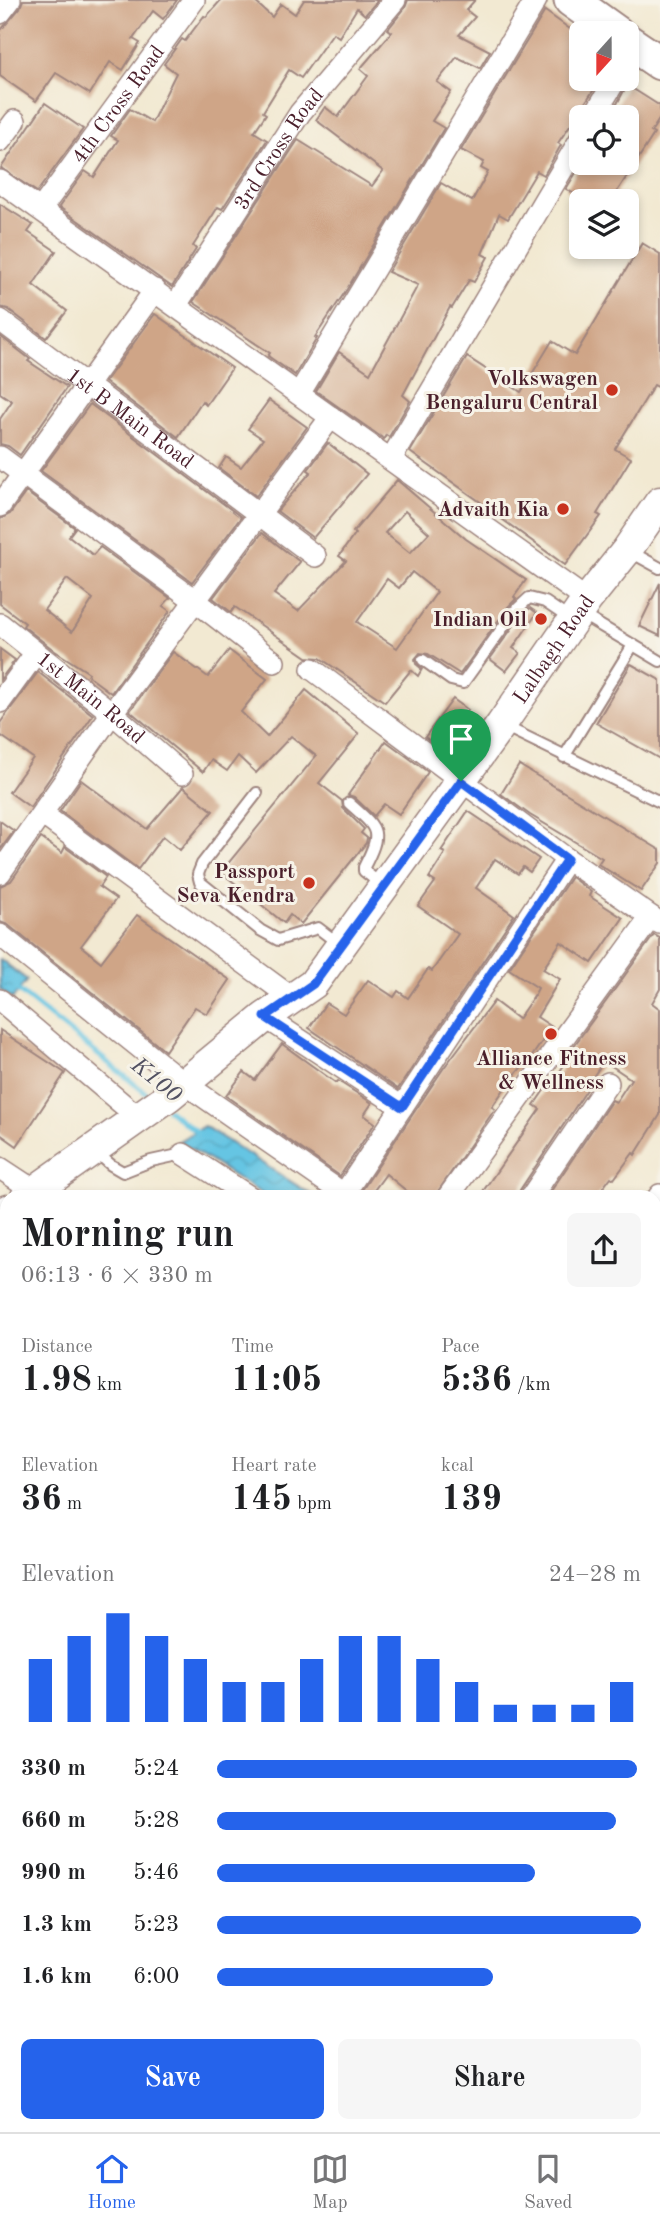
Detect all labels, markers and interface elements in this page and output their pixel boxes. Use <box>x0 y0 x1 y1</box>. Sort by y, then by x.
north arrow <box>569 21 639 91</box>
map controls <box>569 21 639 259</box>
street label: 4th Cross Road <box>69 42 169 168</box>
street label: 3rd Cross Road <box>231 85 328 214</box>
button: locate <box>569 105 639 175</box>
button: layers <box>569 189 639 259</box>
street label: 1st B Main Road <box>62 365 197 473</box>
place label: Volkswagen Bengaluru Central <box>425 369 598 414</box>
marker: Volkswagen Bengaluru Central <box>604 382 620 398</box>
place label: Advaith Kia <box>437 500 549 521</box>
marker: Advaith Kia <box>555 501 571 517</box>
street label: Lalbagh Road <box>510 592 599 708</box>
place label: Indian Oil <box>433 610 527 631</box>
marker: Indian Oil <box>533 611 549 627</box>
street label: 1st Main Road <box>32 649 148 748</box>
pin <box>431 709 491 781</box>
icon: arrive <box>442 720 480 758</box>
place label: Passport Seva Kendra <box>176 862 295 907</box>
marker: Passport Seva Kendra <box>301 875 317 891</box>
marker: Alliance Fitness & Wellness <box>543 1026 559 1042</box>
place label: Alliance Fitness & Wellness <box>476 1049 626 1094</box>
water label: K100 <box>126 1053 186 1107</box>
button: share <box>567 1213 641 1287</box>
text: Morning run <box>21 1217 234 1255</box>
text: 06:13 · 6 × 330 m <box>21 1264 213 1287</box>
text: Distance <box>21 1338 93 1357</box>
text: Time <box>231 1338 274 1357</box>
text: Pace <box>441 1338 480 1357</box>
text: 1.98 <box>21 1363 92 1398</box>
text: 11:05 <box>231 1363 322 1398</box>
text: 5:36 <box>441 1363 512 1398</box>
text: km <box>92 1376 122 1395</box>
text: /km <box>512 1376 551 1395</box>
text: Elevation <box>21 1457 98 1476</box>
text: Heart rate <box>231 1457 316 1476</box>
text: kcal <box>441 1457 474 1476</box>
text: 36 <box>21 1482 62 1517</box>
text: 145 <box>231 1482 292 1517</box>
text: 139 <box>441 1482 502 1517</box>
text: m <box>62 1495 82 1514</box>
text: bpm <box>292 1495 332 1514</box>
text: Elevation <box>21 1563 115 1586</box>
text: 24–28 m <box>549 1563 641 1586</box>
text: 330 m <box>21 1757 86 1780</box>
text: 5:24 <box>133 1757 179 1780</box>
text: 660 m <box>21 1809 86 1832</box>
text: 5:28 <box>133 1809 179 1832</box>
text: 990 m <box>21 1861 86 1884</box>
text: 5:46 <box>133 1861 179 1884</box>
text: 1.3 km <box>21 1913 92 1936</box>
text: 5:23 <box>133 1913 179 1936</box>
text: 1.6 km <box>21 1965 92 1988</box>
text: 6:00 <box>133 1965 179 1988</box>
button: Save <box>21 2039 324 2119</box>
button: Share <box>338 2039 641 2119</box>
tab: Home <box>88 2150 136 2215</box>
tab: Map <box>311 2150 349 2215</box>
tab: Saved <box>524 2150 572 2215</box>

